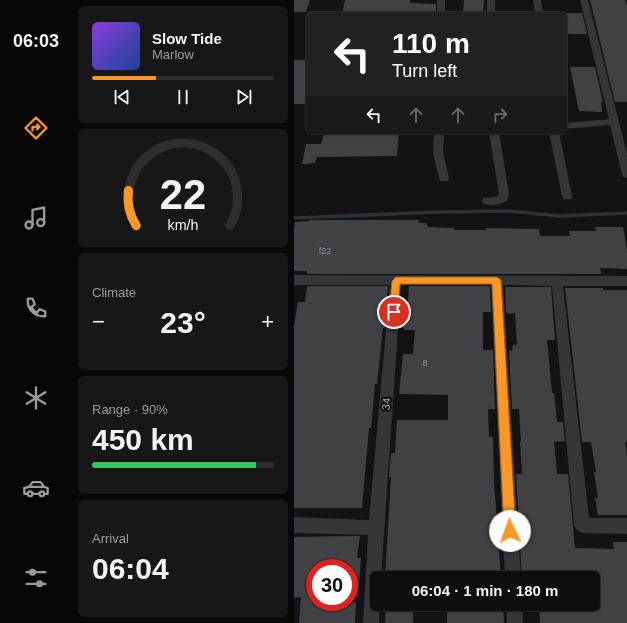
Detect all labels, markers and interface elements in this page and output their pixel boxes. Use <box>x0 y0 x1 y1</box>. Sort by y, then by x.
icon: left <box>326 28 378 80</box>
text: 110 m <box>392 28 470 59</box>
text: Slow Tide <box>152 30 222 47</box>
text: 06:03 <box>13 31 59 51</box>
text: Marlow <box>152 47 194 62</box>
text: Turn left <box>392 61 457 81</box>
icon: previous <box>111 86 133 108</box>
icon: pause <box>172 86 194 108</box>
icon: next <box>233 86 255 108</box>
icon: left <box>363 104 385 126</box>
icon: ahead <box>405 104 427 126</box>
icon: ahead <box>447 104 469 126</box>
icon: right <box>489 104 511 126</box>
icon: directions <box>22 114 50 142</box>
text: 22 <box>160 171 206 218</box>
icon: music <box>22 204 50 232</box>
text: km/h <box>168 217 199 233</box>
house number: f22 <box>319 246 331 256</box>
text: Climate <box>92 285 136 300</box>
icon: phone <box>22 294 50 322</box>
pin <box>377 295 411 329</box>
icon: arrive <box>383 301 405 323</box>
text: 23° <box>160 306 206 339</box>
text: − <box>92 309 105 334</box>
text: + <box>261 309 274 334</box>
house number: 8 <box>422 358 428 368</box>
icon: climate <box>22 384 50 412</box>
street label: 34 <box>379 397 393 411</box>
text: Range · 90% <box>92 402 168 417</box>
text: 450 km <box>92 423 194 456</box>
icon: car <box>22 474 50 502</box>
position arrow <box>489 510 531 552</box>
text: Arrival <box>92 531 129 546</box>
text: 06:04 <box>92 552 169 585</box>
speed limit sign: 30 <box>306 559 358 611</box>
icon: filters <box>22 564 50 592</box>
text: 06:04 · 1 min · 180 m <box>412 582 558 599</box>

